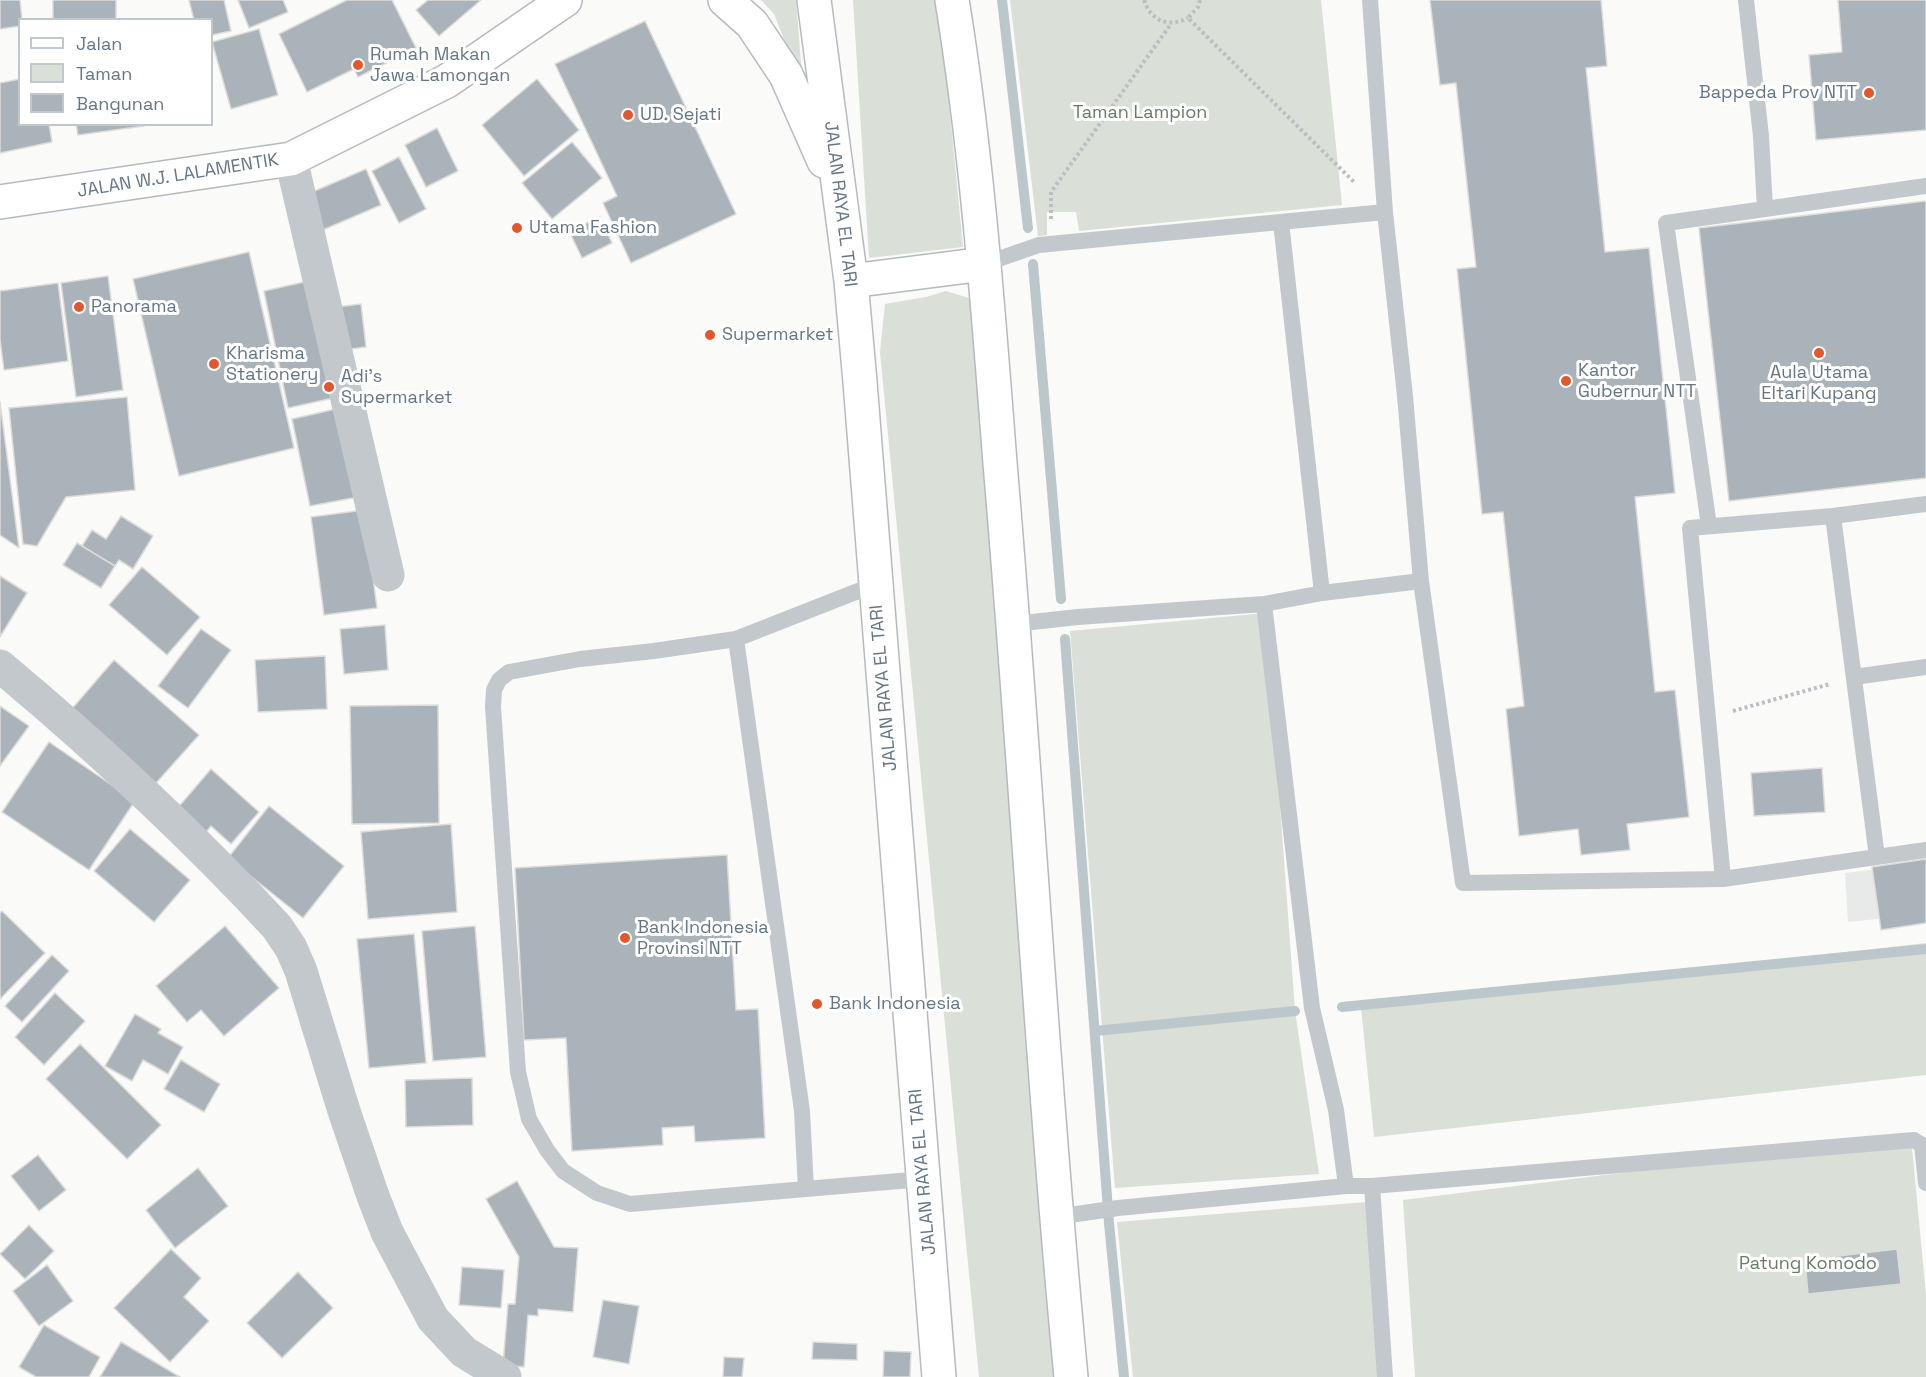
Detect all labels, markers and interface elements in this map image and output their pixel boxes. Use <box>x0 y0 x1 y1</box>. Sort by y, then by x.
legend <box>18 18 213 126</box>
text: Jalan <box>76 32 122 55</box>
place label: Rumah Makan Jawa Lamongan <box>370 44 510 86</box>
marker: Rumah Makan Jawa Lamongan <box>351 58 365 72</box>
text: Taman <box>76 62 132 85</box>
place label: Bappeda Prov NTT <box>1699 82 1857 104</box>
marker: Bappeda Prov NTT <box>1862 86 1876 100</box>
text: Bangunan <box>76 92 164 115</box>
park label: Taman Lampion <box>1073 102 1207 124</box>
place label: UD. Sejati <box>640 104 721 126</box>
marker: UD. Sejati <box>621 108 635 122</box>
street label: JALAN RAYA EL TARI <box>819 120 861 288</box>
street label: JALAN W.J. LALAMENTIK <box>76 149 280 203</box>
place label: Utama Fashion <box>529 217 657 239</box>
marker: Utama Fashion <box>510 221 524 235</box>
place label: Panorama <box>91 296 177 318</box>
marker: Panorama <box>72 300 86 314</box>
place label: Supermarket <box>722 324 833 346</box>
marker: Supermarket <box>703 328 717 342</box>
place label: Kharisma Stationery <box>226 343 318 386</box>
marker: Aula Utama Eltari Kupang <box>1812 346 1826 360</box>
marker: Kharisma Stationery <box>207 357 221 371</box>
place label: Kantor Gubernur NTT <box>1578 360 1696 403</box>
place label: Aula Utama Eltari Kupang <box>1761 362 1877 404</box>
place label: Adi's Supermarket <box>341 366 452 409</box>
marker: Kantor Gubernur NTT <box>1559 374 1573 388</box>
marker: Adi's Supermarket <box>322 380 336 394</box>
street label: JALAN RAYA EL TARI <box>866 604 902 772</box>
place label: Bank Indonesia Provinsi NTT <box>637 917 769 960</box>
marker: Bank Indonesia Provinsi NTT <box>618 931 632 945</box>
place label: Bank Indonesia <box>829 993 961 1015</box>
marker: Bank Indonesia <box>810 997 824 1011</box>
street label: JALAN RAYA EL TARI <box>905 1088 941 1256</box>
park label: Patung Komodo <box>1739 1253 1877 1275</box>

